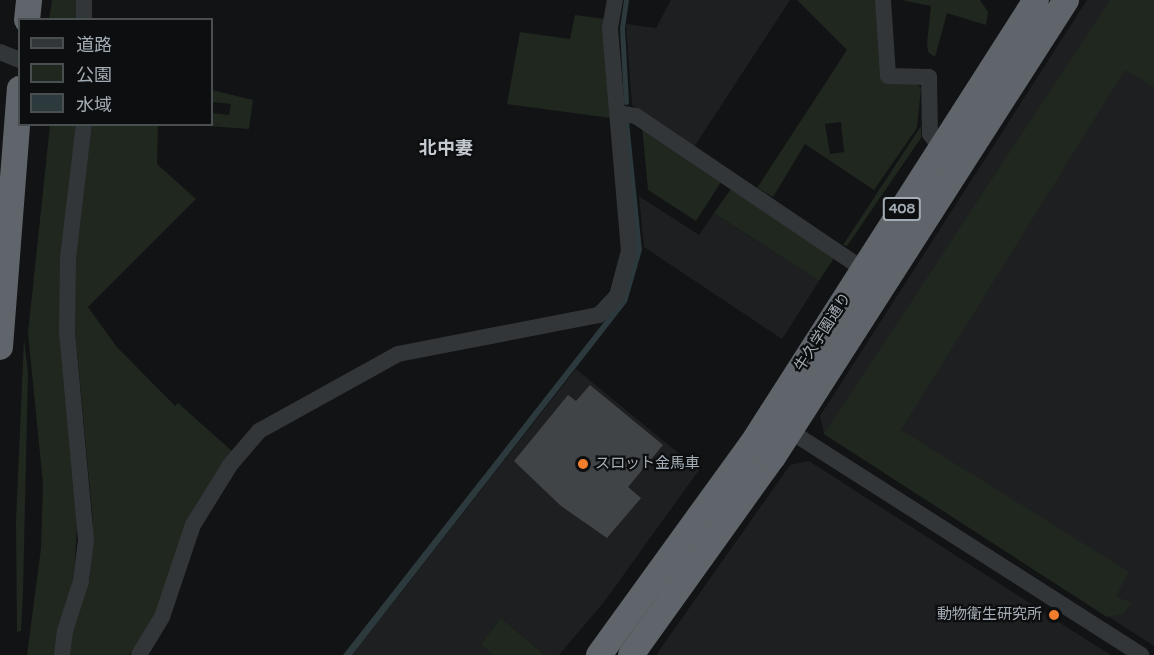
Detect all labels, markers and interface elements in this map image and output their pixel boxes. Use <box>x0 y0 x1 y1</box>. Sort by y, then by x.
legend <box>18 18 213 126</box>
text: 道路 <box>76 34 112 56</box>
text: 公園 <box>76 64 112 86</box>
text: 水域 <box>76 94 112 116</box>
district label: 北中妻 <box>419 137 473 159</box>
road number: 408 <box>882 198 922 220</box>
street label: 牛久学園通り <box>791 289 855 375</box>
place label: スロット金馬車 <box>595 455 700 473</box>
marker: スロット金馬車 <box>576 457 590 471</box>
place label: 動物衛生研究所 <box>937 606 1042 624</box>
marker: 動物衛生研究所 <box>1047 608 1061 622</box>

